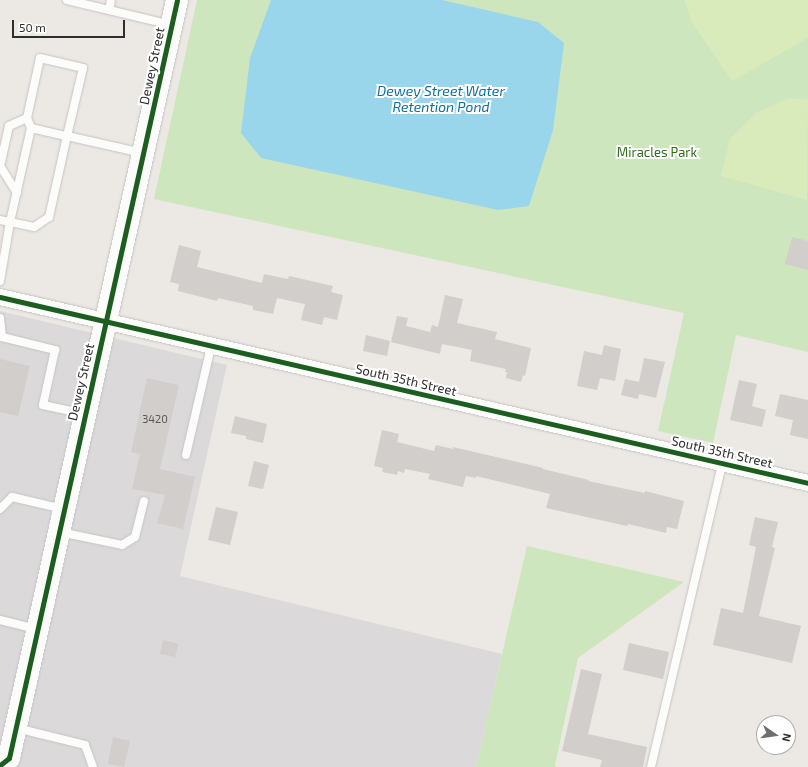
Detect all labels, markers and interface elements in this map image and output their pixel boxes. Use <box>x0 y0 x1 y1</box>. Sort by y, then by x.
scale bar <box>14 12 127 38</box>
text: 50 m <box>19 20 46 34</box>
street label: Dewey Street <box>136 26 168 106</box>
water label: Dewey Street Water Retention Pond <box>377 83 505 116</box>
park label: Miracles Park <box>617 144 697 160</box>
street label: Dewey Street <box>64 342 98 422</box>
street label: South 35th Street <box>354 361 458 399</box>
house number: 3420 <box>142 412 168 426</box>
street label: South 35th Street <box>670 433 774 471</box>
north arrow <box>756 715 796 755</box>
text: N <box>780 732 794 743</box>

